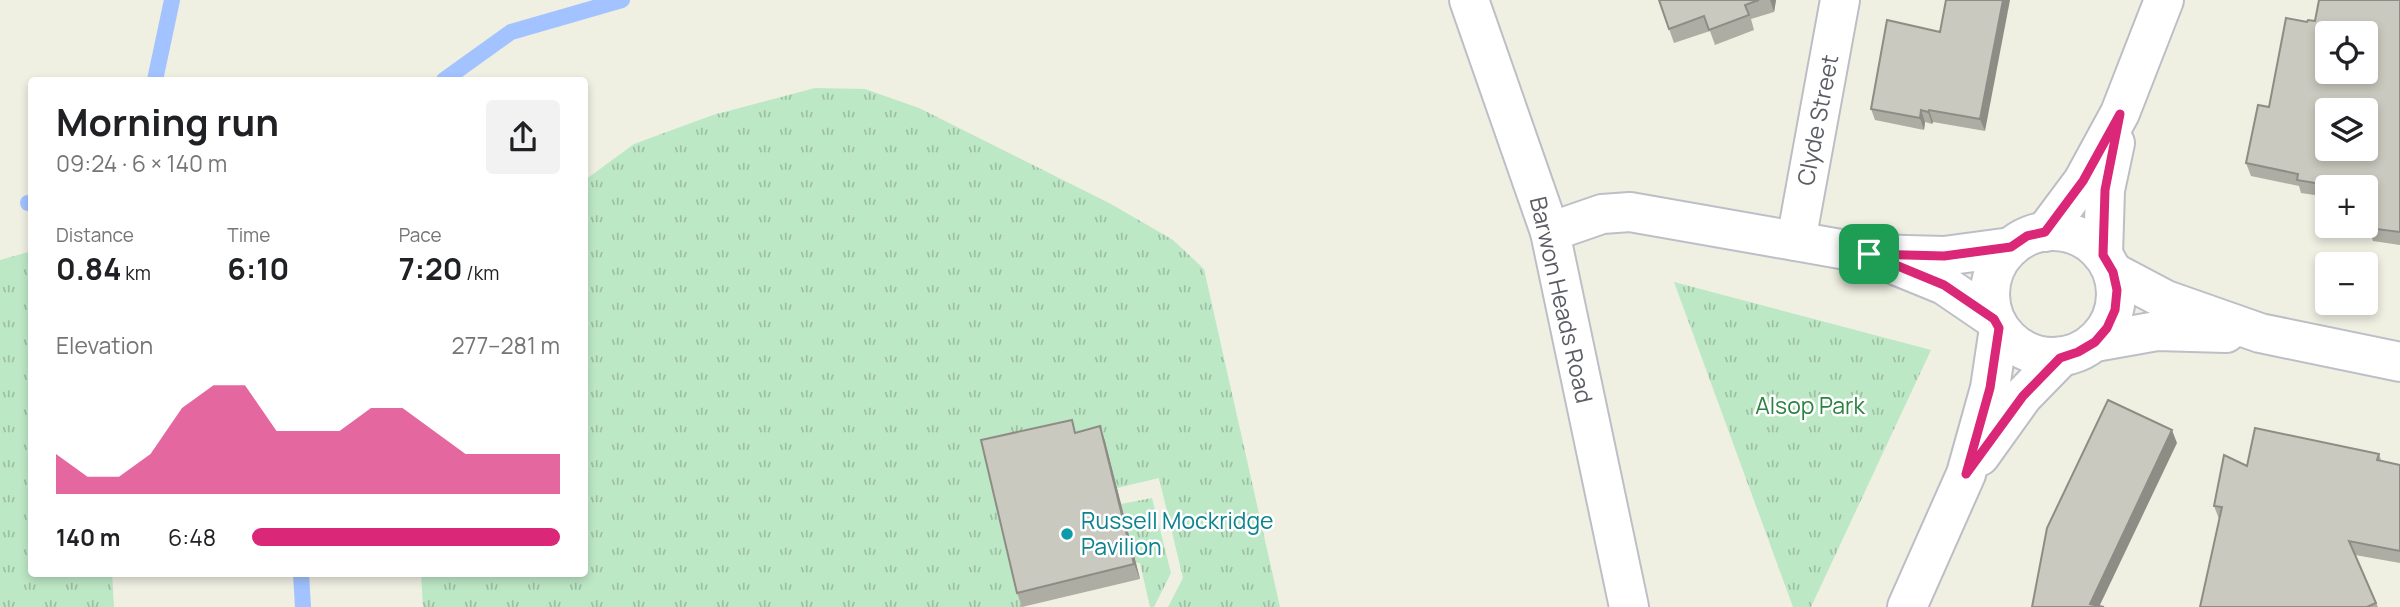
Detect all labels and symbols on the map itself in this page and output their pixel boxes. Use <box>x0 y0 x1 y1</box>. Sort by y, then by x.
street label: Clyde Street <box>1789 52 1845 188</box>
street label: Barwon Heads Road <box>1523 193 1601 406</box>
pin <box>1839 224 1899 284</box>
park label: Alsop Park <box>1755 389 1865 421</box>
place label: Russell Mockridge Pavilion <box>1081 504 1274 562</box>
marker: Russell Mockridge Pavilion <box>1059 526 1075 542</box>

